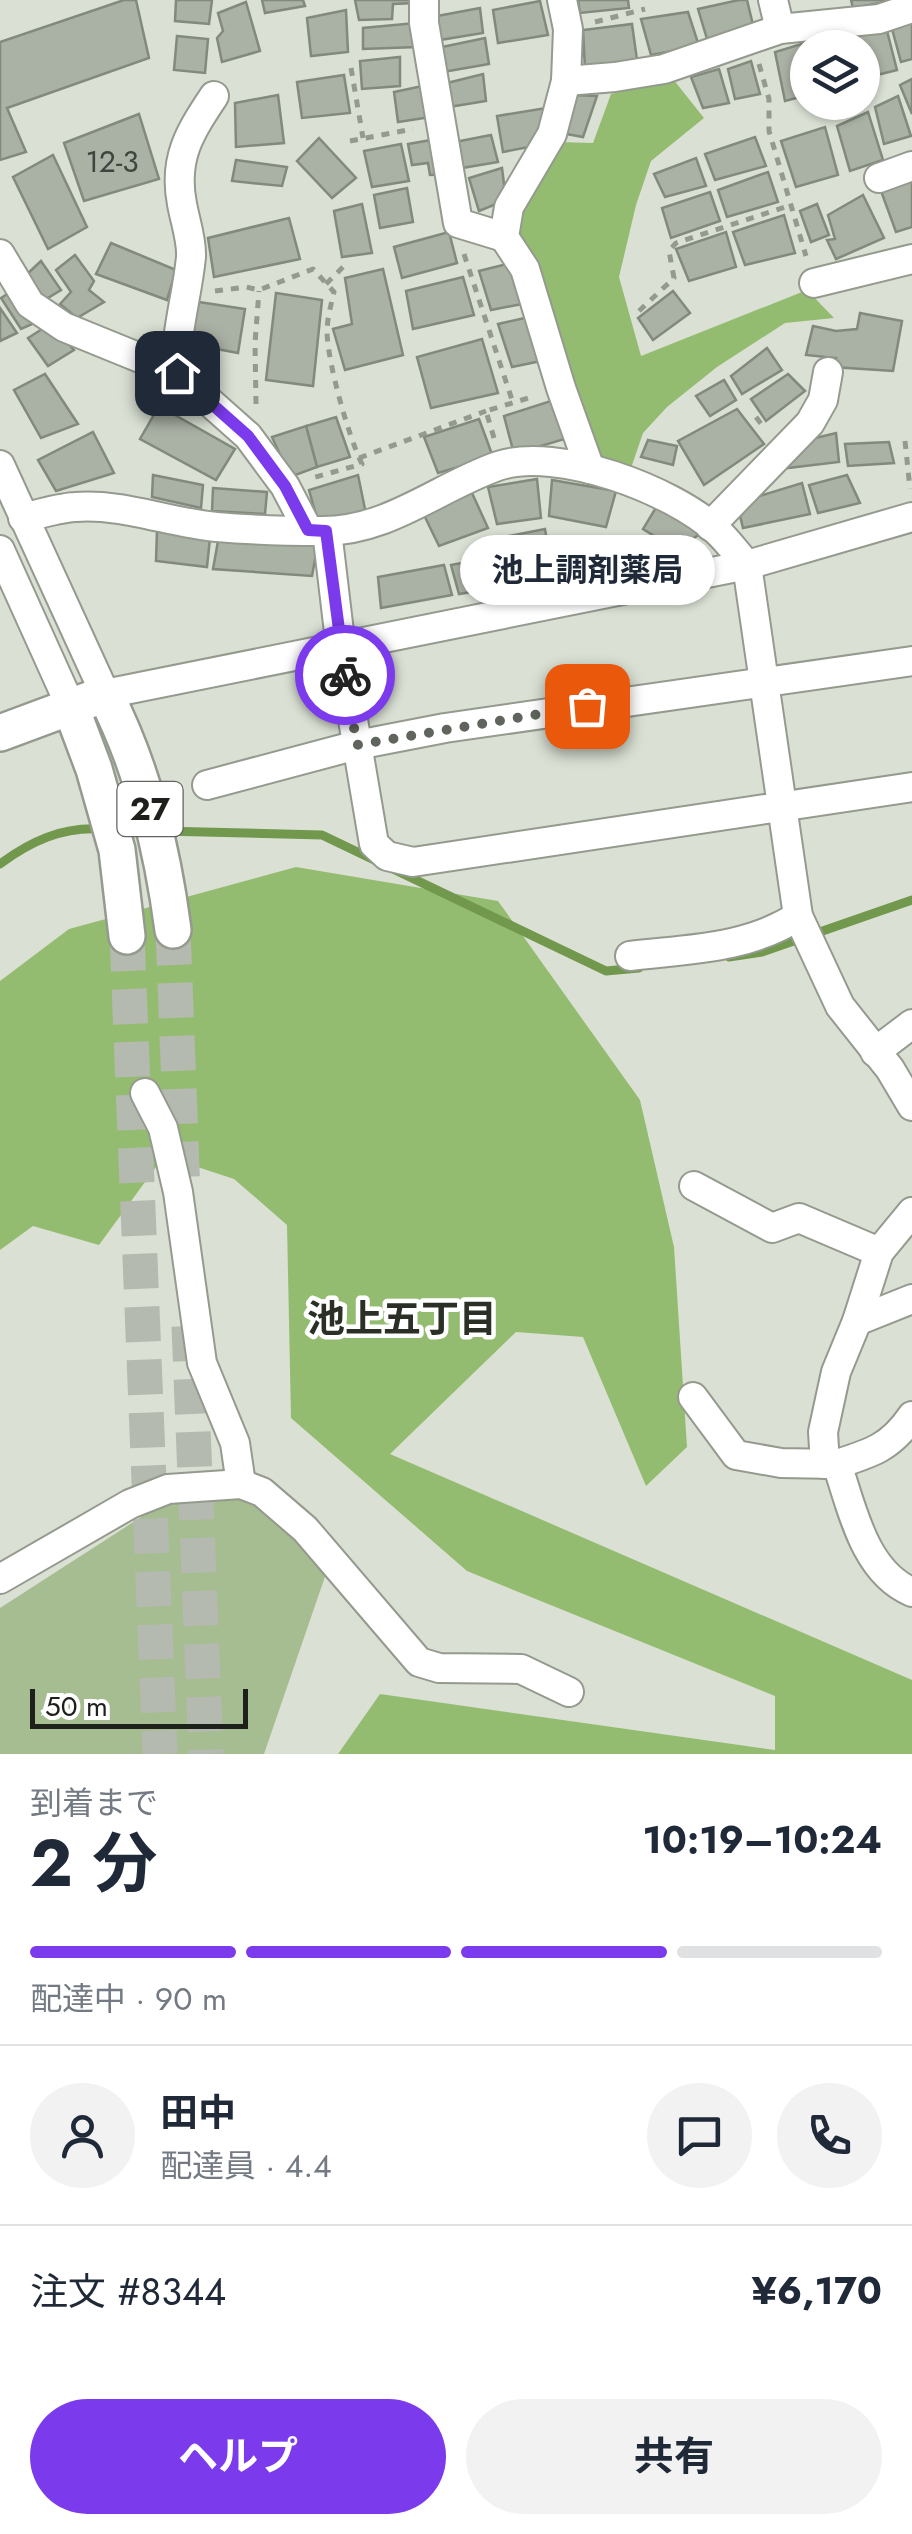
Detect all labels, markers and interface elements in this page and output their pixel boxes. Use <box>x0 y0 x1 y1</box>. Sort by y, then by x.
map controls <box>790 30 880 120</box>
button: layers <box>790 30 880 120</box>
house number: 12-3 <box>85 140 139 183</box>
pin <box>135 331 220 416</box>
icon: home <box>150 346 205 401</box>
callout: 池上調剤薬局 <box>460 536 714 606</box>
text: 池上調剤薬局 <box>491 547 684 593</box>
courier <box>295 625 395 725</box>
icon: bike <box>318 648 373 703</box>
pin <box>545 664 630 749</box>
icon: bag <box>560 679 615 734</box>
road number: 27 <box>118 782 182 836</box>
district label: 池上五丁目 <box>307 1291 497 1346</box>
scale bar <box>30 1684 248 1728</box>
text: 50 m <box>45 1686 108 1727</box>
text: 到着まで <box>30 1780 158 1826</box>
text: 10:19–10:24 <box>643 1812 882 1867</box>
text: 2 分 <box>30 1816 157 1910</box>
text: 配達中 · 90 m <box>30 1976 227 2022</box>
button: person <box>30 2083 135 2188</box>
button: chat <box>647 2083 752 2188</box>
button: phone <box>777 2083 882 2188</box>
text: 田中 <box>160 2085 236 2140</box>
text: 配達員 · 4.4 <box>160 2143 332 2189</box>
text: ¥6,170 <box>751 2263 882 2318</box>
text: 注文 #8344 <box>30 2264 226 2319</box>
button: ヘルプ <box>30 2399 446 2514</box>
button: 共有 <box>466 2399 882 2514</box>

